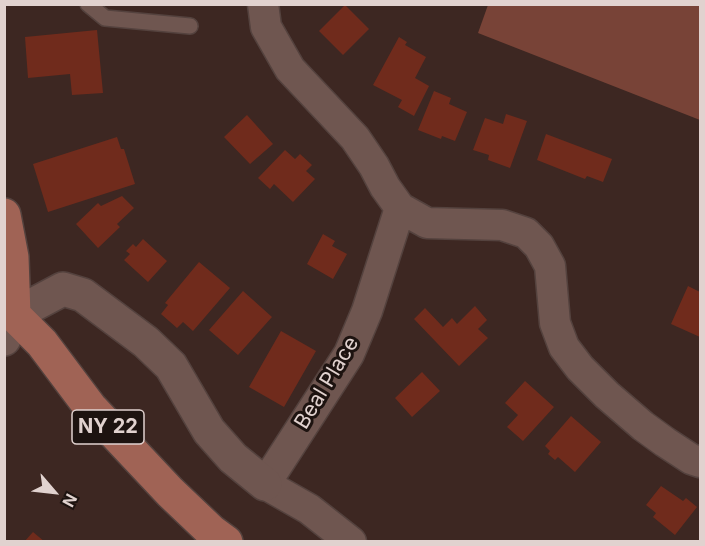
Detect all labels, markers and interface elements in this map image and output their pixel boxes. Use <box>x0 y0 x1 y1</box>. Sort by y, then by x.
street label: Beal Place <box>290 332 364 434</box>
road number: NY 22 <box>72 410 144 444</box>
north arrow <box>24 462 84 522</box>
text: N <box>58 490 82 511</box>

